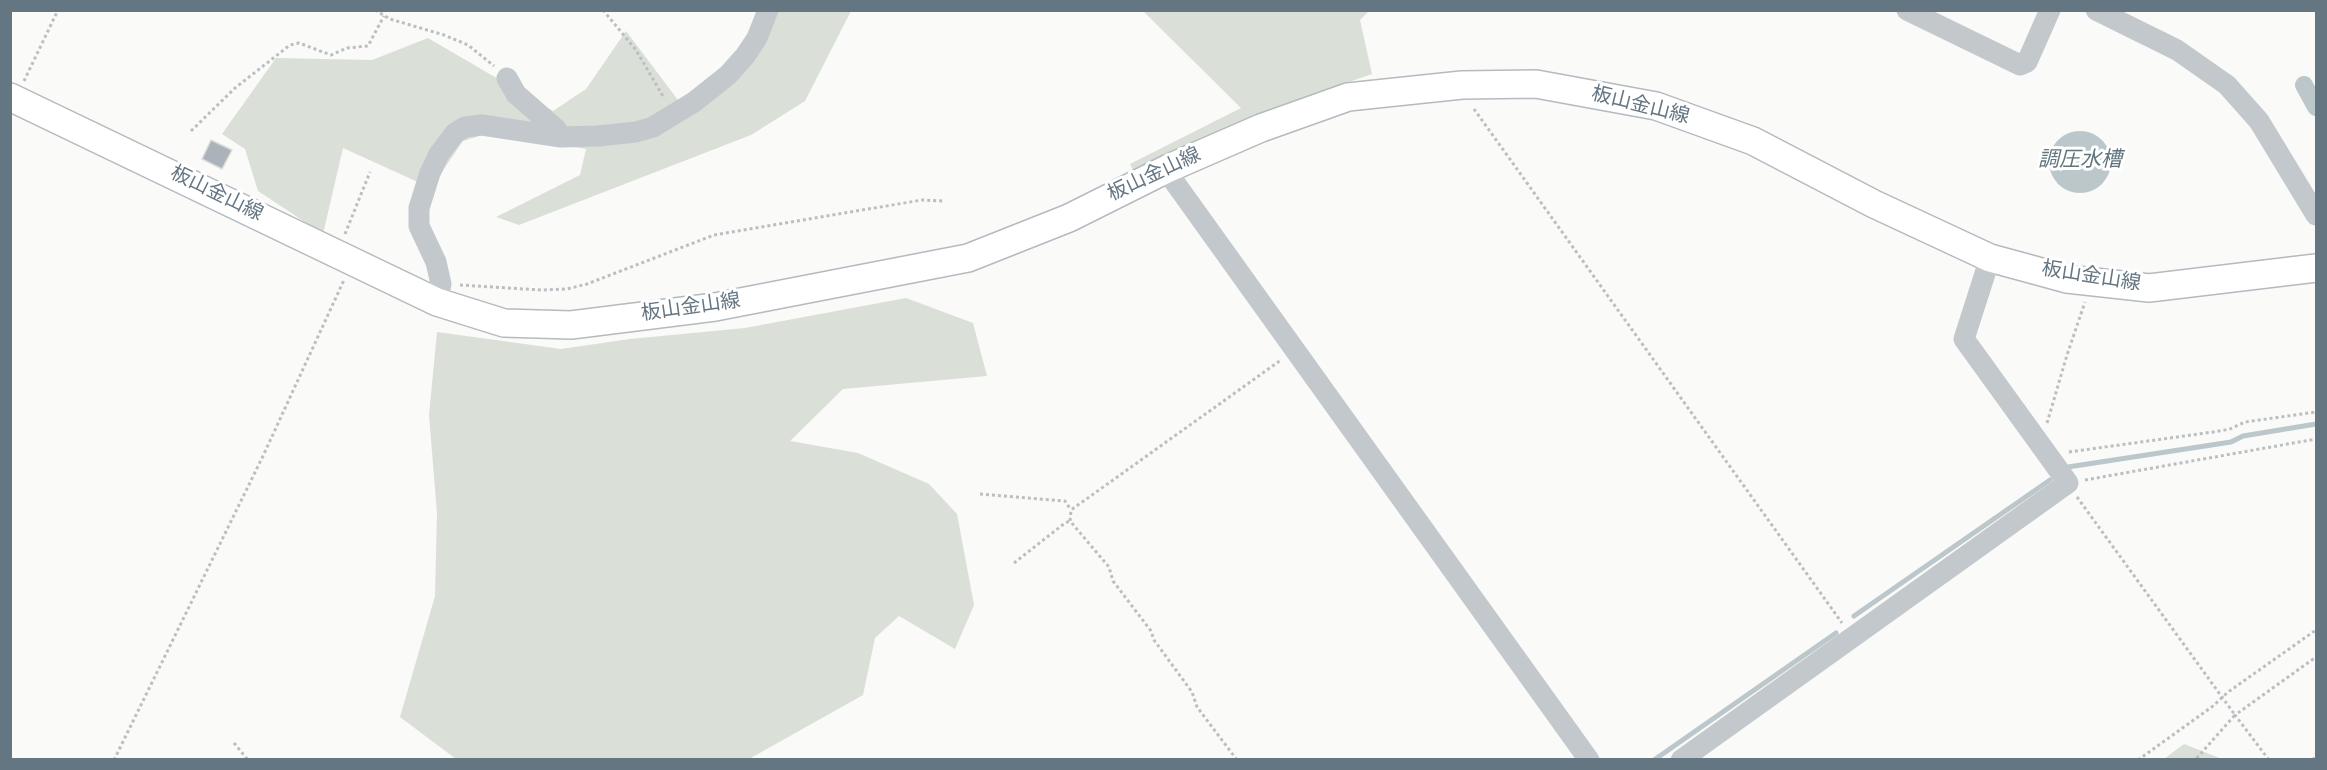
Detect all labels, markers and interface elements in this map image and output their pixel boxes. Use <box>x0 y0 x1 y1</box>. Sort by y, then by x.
street label: 板山金山線 <box>1589 83 1691 131</box>
street label: 板山金山線 <box>1105 144 1205 208</box>
water label: 調圧水槽 <box>2038 149 2122 175</box>
street label: 板山金山線 <box>166 162 266 228</box>
street label: 板山金山線 <box>2040 258 2142 298</box>
street label: 板山金山線 <box>640 290 742 328</box>

